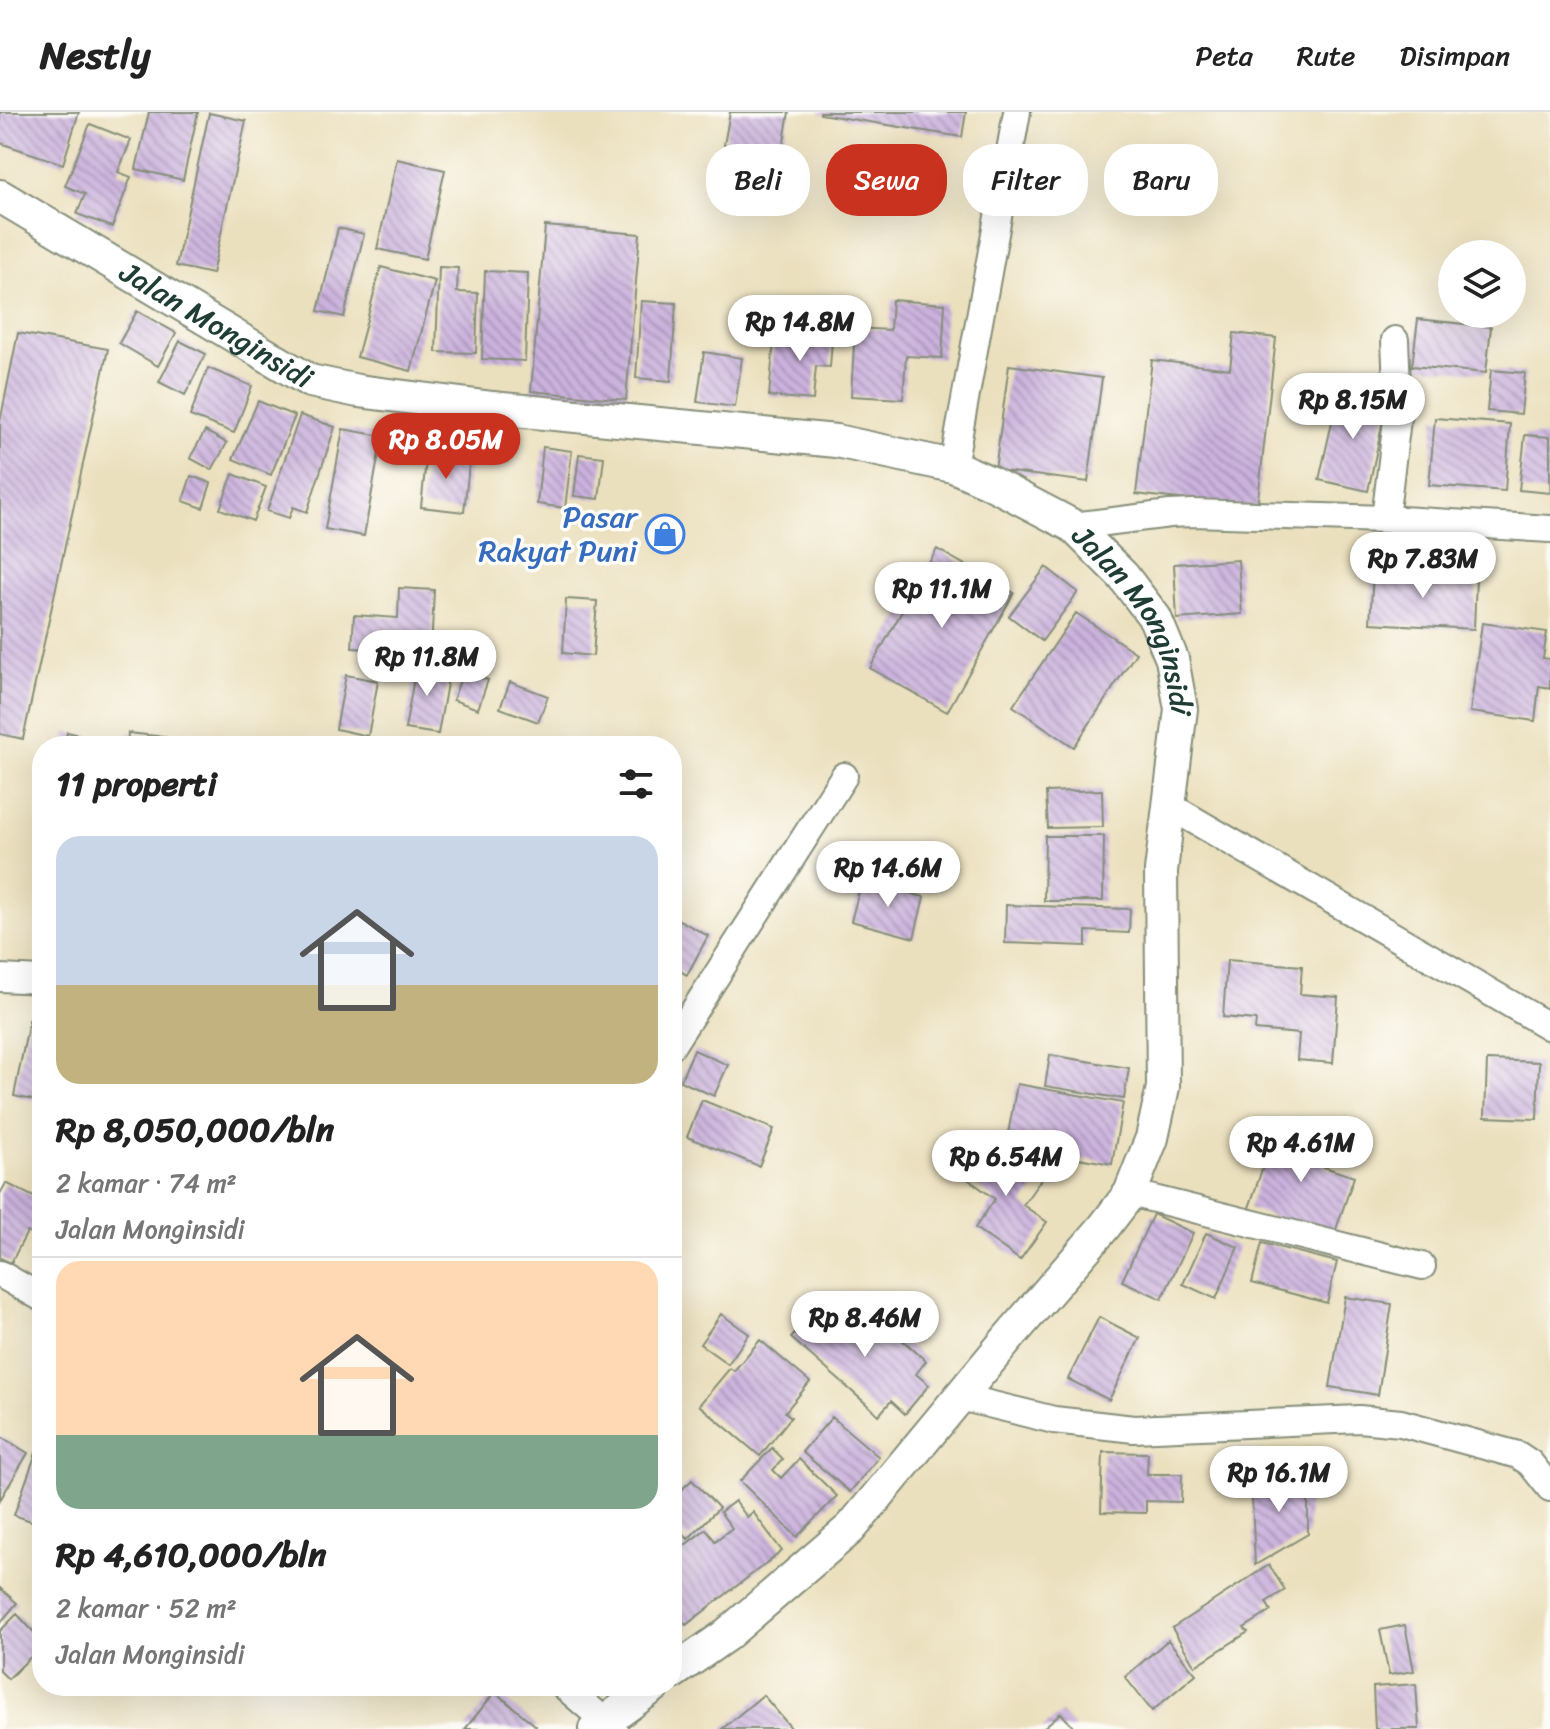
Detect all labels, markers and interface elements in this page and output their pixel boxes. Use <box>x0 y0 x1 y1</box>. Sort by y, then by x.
text: Nestly <box>40 22 151 89</box>
text: Peta <box>1195 31 1253 80</box>
text: Rute <box>1297 31 1355 80</box>
text: Disimpan <box>1399 31 1510 80</box>
chip: Beli <box>706 144 810 216</box>
chip: Sewa <box>826 144 947 216</box>
chip: Filter <box>963 144 1088 216</box>
chip: Baru <box>1104 144 1218 216</box>
map controls <box>1438 240 1526 328</box>
button: layers <box>1438 240 1526 328</box>
street label: Jalan Monginsidi <box>108 246 324 405</box>
pin: Rp 14.8M <box>717 295 883 363</box>
text: Rp 14.8M <box>746 298 854 344</box>
pin: Rp 8.15M <box>1270 373 1436 441</box>
text: Rp 8.15M <box>1299 376 1407 422</box>
pin: Rp 8.05M <box>363 413 529 481</box>
text: Rp 8.05M <box>389 416 503 462</box>
place label: Pasar Rakyat Puni <box>479 490 639 578</box>
street label: Jalan Monginsidi <box>1058 511 1208 719</box>
shop icon: Pasar Rakyat Puni <box>644 513 686 555</box>
pin: Rp 7.83M <box>1340 532 1506 600</box>
text: Rp 7.83M <box>1368 535 1478 581</box>
pin: Rp 11.1M <box>859 562 1025 630</box>
text: Rp 11.1M <box>893 565 991 611</box>
pin: Rp 11.8M <box>344 630 510 698</box>
text: Rp 11.8M <box>375 633 479 679</box>
text: 11 properti <box>56 754 217 814</box>
icon: filters <box>614 762 658 806</box>
pin: Rp 14.6M <box>805 841 971 909</box>
text: Rp 14.6M <box>834 844 942 890</box>
icon: home <box>285 888 429 1032</box>
text: Rp 8,050,000/bln <box>56 1100 334 1160</box>
pin: Rp 4.61M <box>1218 1116 1384 1184</box>
text: Rp 4.61M <box>1247 1119 1355 1165</box>
pin: Rp 6.54M <box>923 1130 1089 1198</box>
text: Rp 6.54M <box>950 1133 1062 1179</box>
text: 2 kamar · 74 m² <box>56 1160 237 1206</box>
text: Jalan Monginsidi <box>56 1206 245 1252</box>
pin: Rp 8.46M <box>782 1291 948 1359</box>
text: Rp 8.46M <box>809 1294 921 1340</box>
icon: home <box>285 1313 429 1457</box>
pin: Rp 16.1M <box>1196 1446 1362 1514</box>
text: Rp 16.1M <box>1228 1449 1330 1495</box>
text: Rp 4,610,000/bln <box>56 1525 327 1585</box>
text: 2 kamar · 52 m² <box>56 1585 237 1631</box>
text: Jalan Monginsidi <box>56 1631 245 1677</box>

